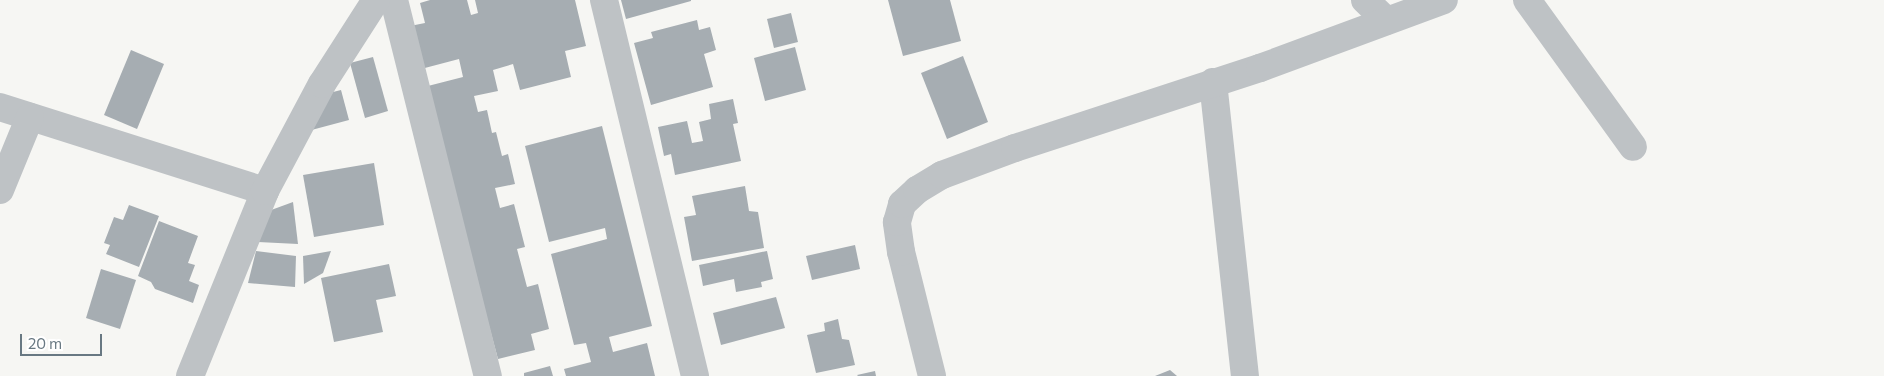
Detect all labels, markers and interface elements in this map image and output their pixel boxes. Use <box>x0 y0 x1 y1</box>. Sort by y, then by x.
scale bar <box>22 324 105 356</box>
text: 20 m <box>28 334 62 352</box>

